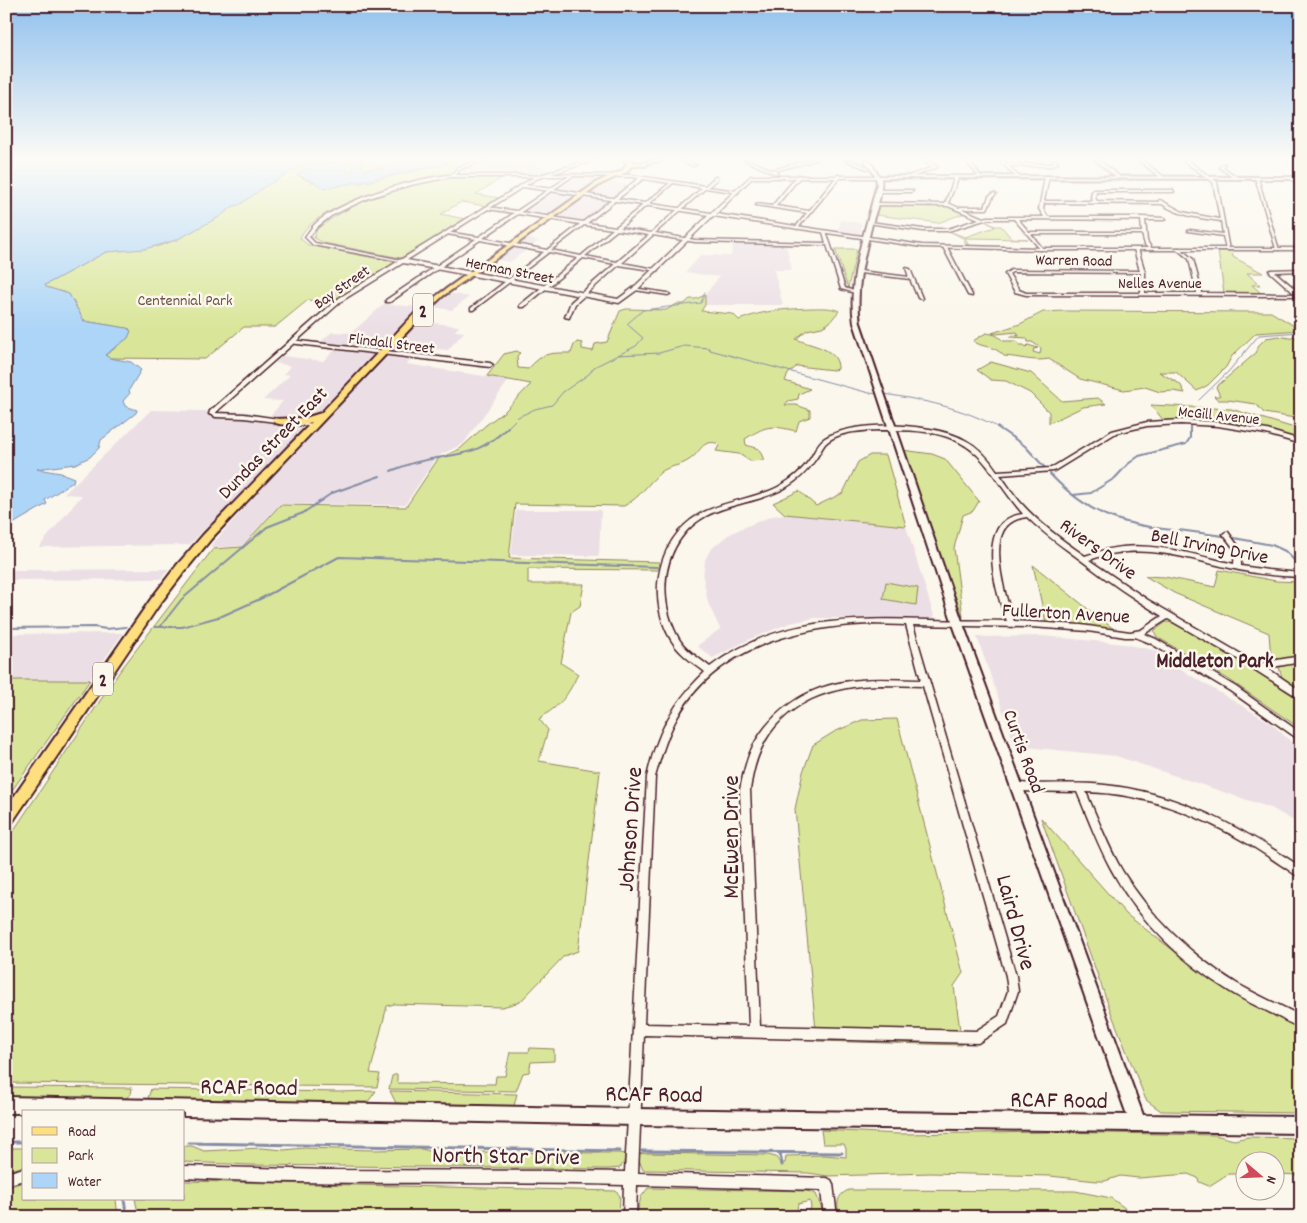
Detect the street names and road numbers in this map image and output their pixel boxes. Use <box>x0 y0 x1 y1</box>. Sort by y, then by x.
street label: Warren Road <box>1035 249 1112 274</box>
street label: Herman Street <box>463 252 556 291</box>
street label: Bay Street <box>310 260 375 316</box>
street label: Nelles Avenue <box>1118 273 1202 296</box>
road number: 2 <box>413 294 433 326</box>
street label: Flindall Street <box>347 328 436 361</box>
street label: Dundas Street East <box>213 381 335 507</box>
street label: McGill Avenue <box>1177 401 1261 432</box>
street label: Rivers Drive <box>1053 513 1142 588</box>
street label: Bell Irving Drive <box>1148 523 1271 573</box>
street label: Fullerton Avenue <box>1001 598 1131 632</box>
road number: 2 <box>93 662 113 696</box>
street label: Curtis Road <box>994 706 1050 798</box>
street label: Johnson Drive <box>611 766 653 893</box>
street label: McEwen Drive <box>716 775 750 899</box>
street label: Laird Drive <box>985 871 1043 974</box>
street label: RCAF Road <box>200 1071 298 1107</box>
street label: RCAF Road <box>605 1078 703 1114</box>
street label: RCAF Road <box>1010 1084 1108 1120</box>
street label: North Star Drive <box>432 1140 580 1176</box>

